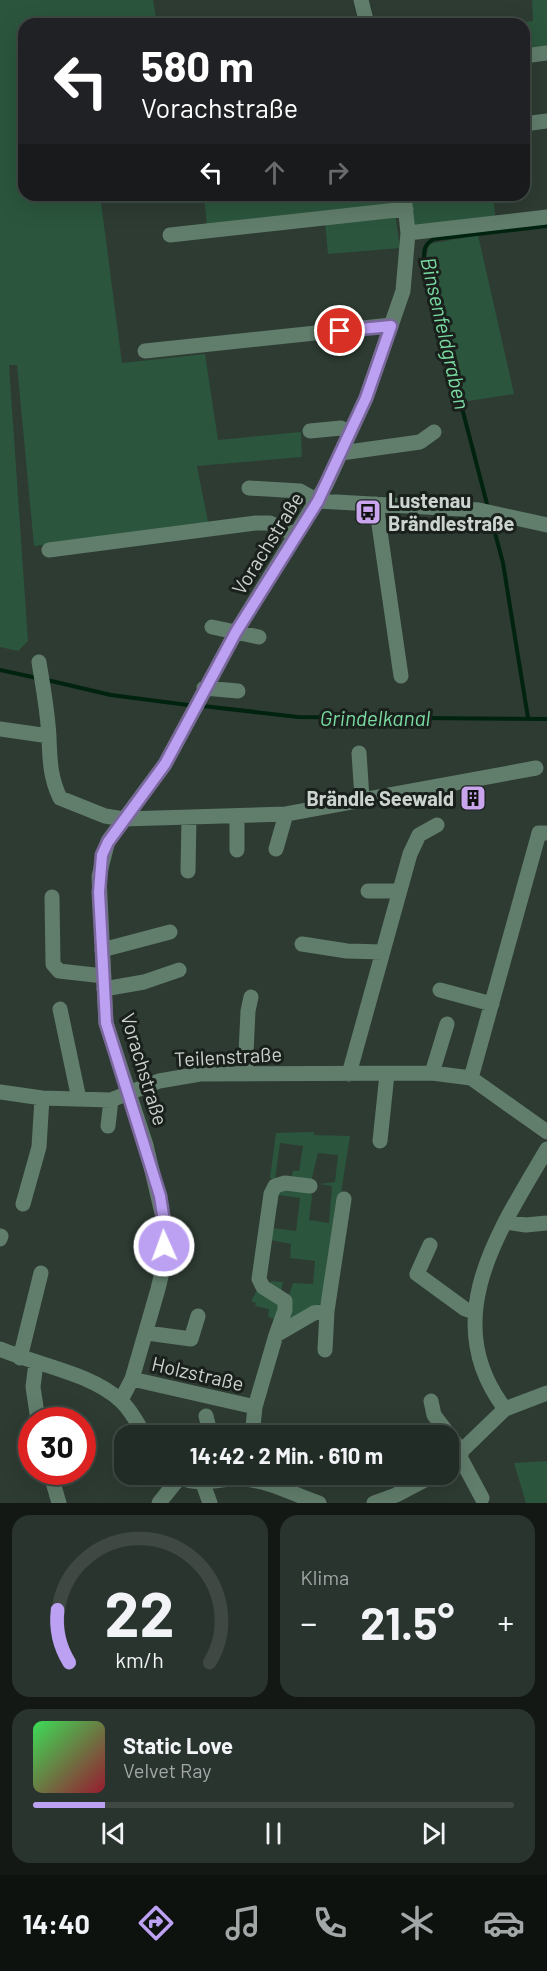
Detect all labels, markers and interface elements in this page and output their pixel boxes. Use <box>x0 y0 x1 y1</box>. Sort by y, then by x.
text: 580 m <box>141 40 254 90</box>
icon: left <box>42 42 120 120</box>
text: Vorachstraße <box>141 91 298 123</box>
icon: left <box>195 156 228 189</box>
icon: ahead <box>258 156 291 189</box>
icon: right <box>321 156 354 189</box>
water label: Binsenfeldgraben <box>416 254 476 412</box>
pin <box>314 305 365 356</box>
icon: arrive <box>323 314 356 347</box>
street label: Vorachstraße <box>226 487 308 599</box>
place label: Lustenau Brändlestraße <box>388 488 515 535</box>
bus stop icon: Lustenau Brändlestraße <box>353 497 383 527</box>
water label: Grindelkanal <box>320 705 431 730</box>
building icon: Brändle Seewald <box>458 783 488 813</box>
place label: Brändle Seewald <box>306 786 454 810</box>
street label: Vorachstraße <box>116 1010 174 1128</box>
street label: Teilenstraße <box>173 1041 283 1071</box>
position arrow <box>132 1214 196 1278</box>
street label: Holzstraße <box>150 1351 246 1395</box>
speed limit sign: 30 <box>18 1407 96 1485</box>
text: 14:42 · 2 Min. · 610 m <box>190 1442 383 1468</box>
text: Klima <box>301 1565 349 1589</box>
text: 22 <box>105 1575 175 1649</box>
text: 21.5° <box>360 1595 454 1649</box>
text: − <box>301 1602 317 1642</box>
text: + <box>498 1602 514 1642</box>
text: km/h <box>115 1647 164 1672</box>
text: Static Love <box>123 1732 233 1758</box>
text: Velvet Ray <box>123 1758 212 1782</box>
icon: previous <box>97 1817 130 1850</box>
icon: pause <box>257 1817 290 1850</box>
icon: next <box>417 1817 450 1850</box>
icon: directions <box>135 1902 177 1944</box>
icon: music <box>222 1902 264 1944</box>
icon: phone <box>309 1902 351 1944</box>
icon: climate <box>396 1902 438 1944</box>
icon: car <box>483 1902 525 1944</box>
text: 14:40 <box>22 1907 90 1939</box>

